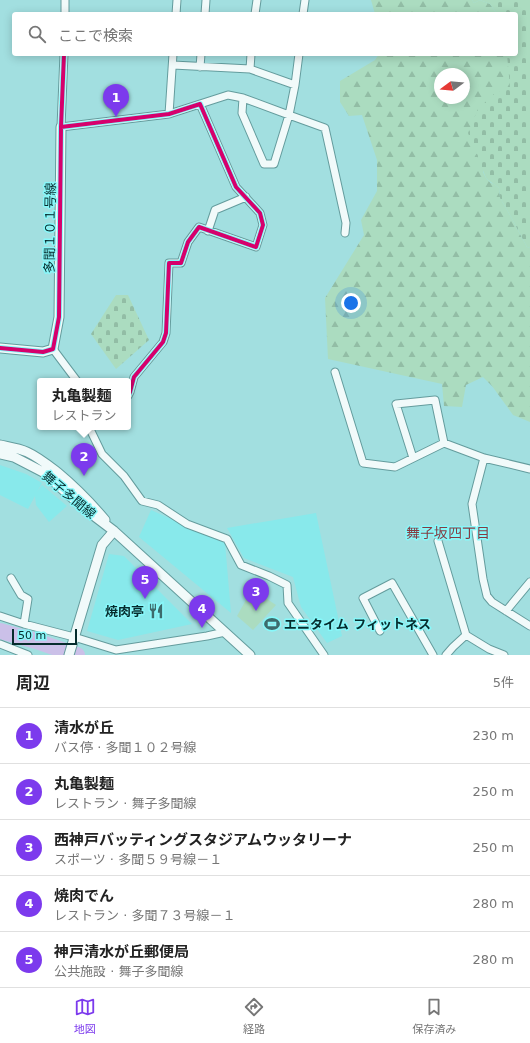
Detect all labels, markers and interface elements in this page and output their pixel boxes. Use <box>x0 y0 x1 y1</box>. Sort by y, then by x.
search box <box>12 12 518 56</box>
icon: search <box>26 23 48 45</box>
text: ここで検索 <box>58 27 133 45</box>
north arrow <box>434 68 470 104</box>
pin: 1 <box>103 84 129 117</box>
street label: 多聞１０１号線 <box>42 182 58 274</box>
your location <box>341 293 361 313</box>
popup <box>37 378 131 430</box>
text: 丸亀製麺 <box>51 387 112 405</box>
text: レストラン <box>51 408 117 423</box>
pin: 2 <box>71 443 97 476</box>
street label: 舞子多聞線 <box>39 468 99 522</box>
district label: 舞子坂四丁目 <box>406 525 490 541</box>
pin: 5 <box>132 566 158 599</box>
pin: 3 <box>243 578 269 611</box>
pin: 4 <box>189 595 215 628</box>
restaurant icon: 焼肉亭 <box>147 602 165 620</box>
place label: 焼肉亭 <box>105 604 144 619</box>
sports icon: エニタイム フィットネス <box>263 615 281 633</box>
place label: エニタイム フィットネス <box>284 617 431 632</box>
scale bar <box>12 627 77 646</box>
text: 50 m <box>18 629 46 642</box>
text: 周辺 <box>16 673 50 693</box>
text: 5件 <box>493 675 514 690</box>
text: 清水が丘 <box>54 719 114 737</box>
text: 1 <box>24 728 34 743</box>
text: 230 m <box>472 728 514 743</box>
text: バス停 · 多聞１０２号線 <box>54 740 196 755</box>
text: 丸亀製麺 <box>54 775 114 793</box>
text: 2 <box>24 784 34 799</box>
text: 250 m <box>472 784 514 799</box>
text: レストラン · 舞子多聞線 <box>54 796 196 811</box>
text: 西神戸バッティングスタジアムウッタリーナ <box>54 831 352 849</box>
text: 3 <box>24 840 34 855</box>
text: 250 m <box>472 840 514 855</box>
text: スポーツ · 多聞５９号線－１ <box>54 852 222 867</box>
text: 焼肉でん <box>54 887 114 905</box>
text: 4 <box>24 896 34 911</box>
text: 280 m <box>472 896 514 911</box>
text: レストラン · 多聞７３号線－１ <box>54 908 235 923</box>
text: 神戸清水が丘郵便局 <box>54 943 189 961</box>
text: 5 <box>24 952 34 967</box>
text: 280 m <box>472 952 514 967</box>
text: 公共施設 · 舞子多聞線 <box>54 964 183 979</box>
tab: 地図 <box>74 996 96 1036</box>
tab: 経路 <box>243 996 265 1036</box>
tab: 保存済み <box>412 996 456 1036</box>

